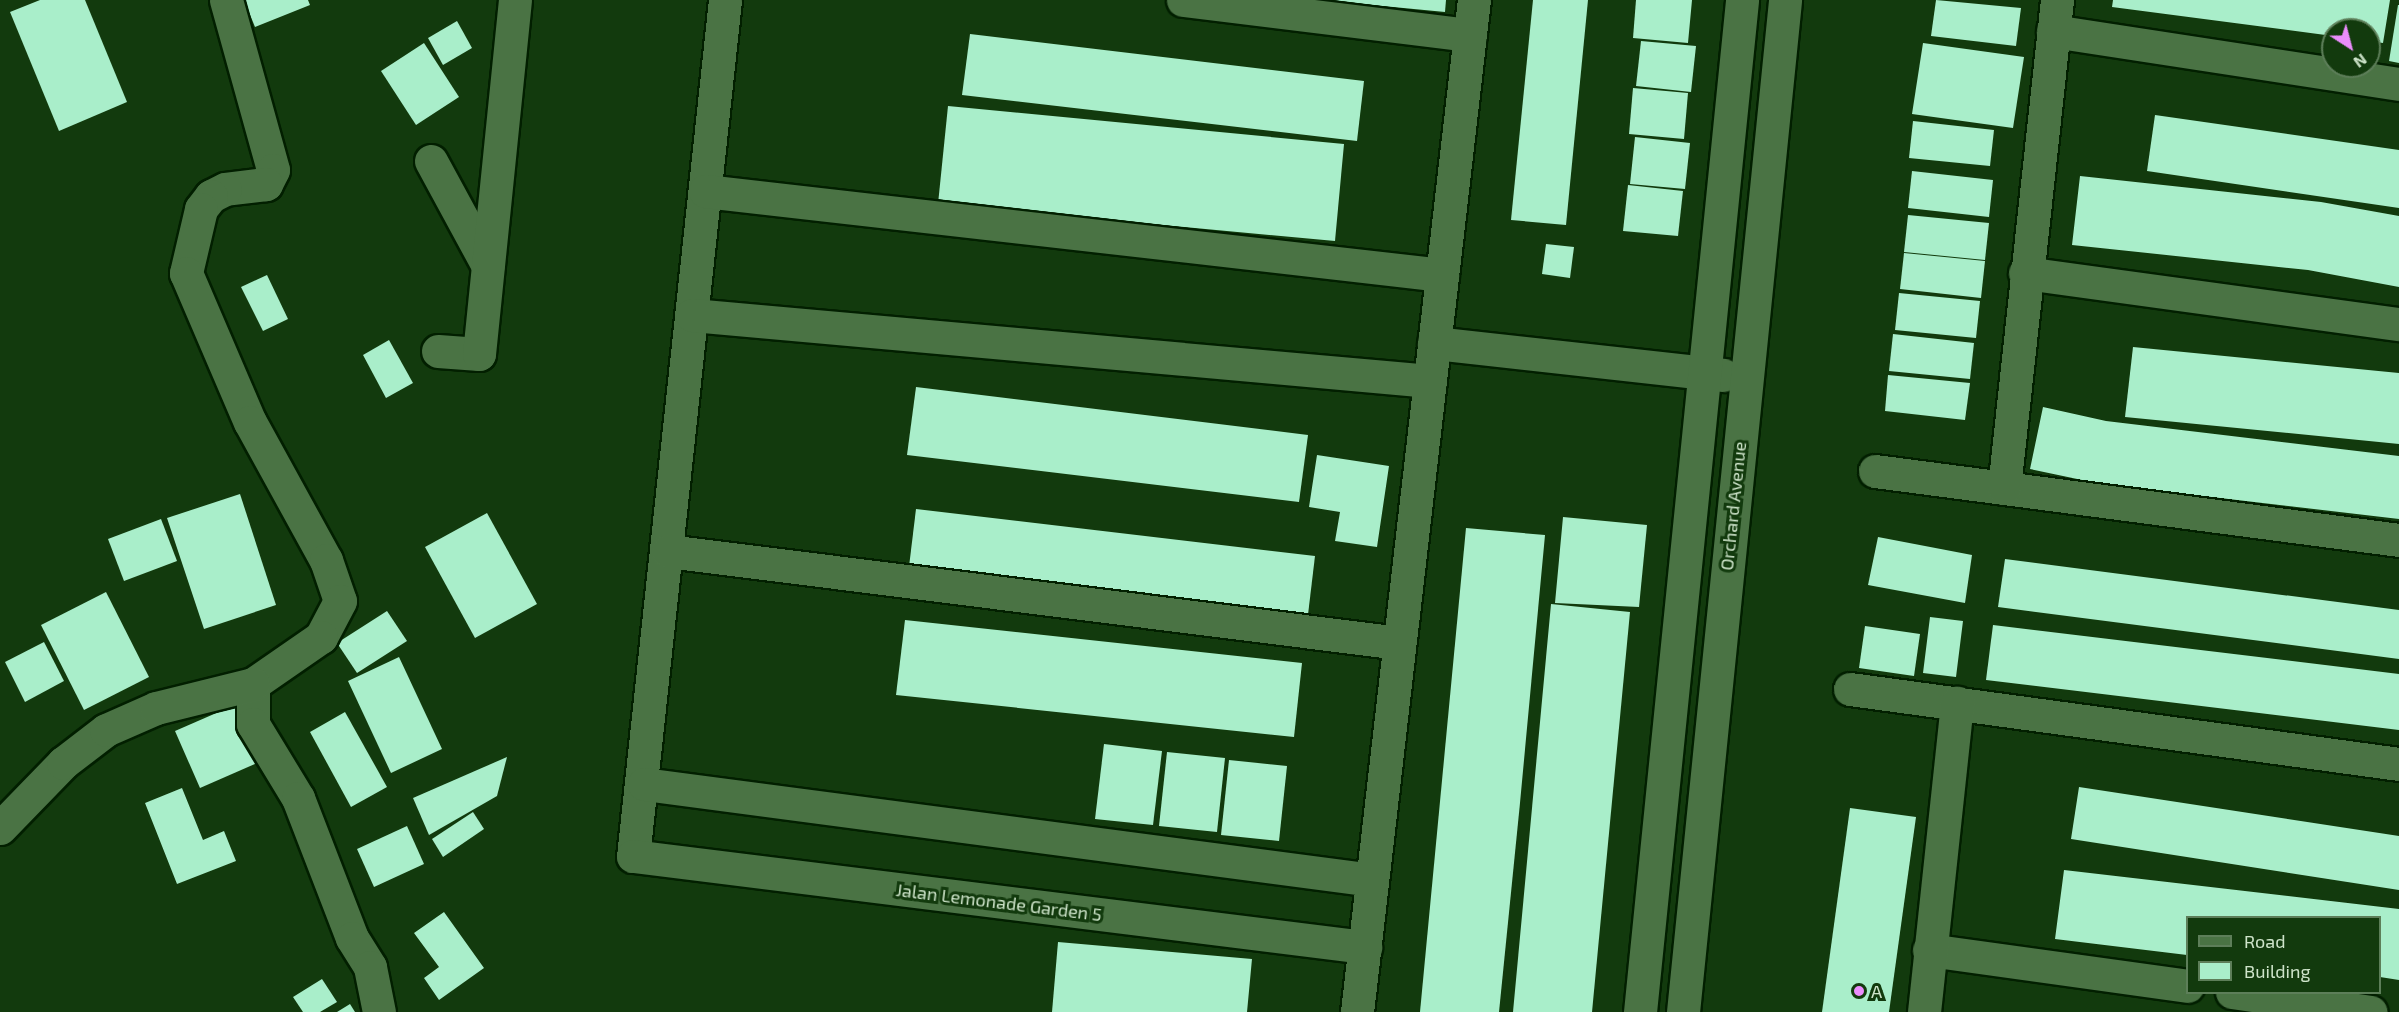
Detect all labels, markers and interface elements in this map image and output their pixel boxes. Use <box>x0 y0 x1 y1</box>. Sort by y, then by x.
north arrow <box>2321 18 2381 78</box>
text: N <box>2350 50 2371 72</box>
street label: Orchard Avenue <box>1715 440 1751 572</box>
street label: Jalan Lemonade Garden 5 <box>895 879 1103 925</box>
legend <box>2186 916 2381 994</box>
text: Road <box>2244 930 2285 952</box>
text: Building <box>2244 960 2311 982</box>
place label: A <box>1871 980 1882 1002</box>
marker: A <box>1852 984 1866 998</box>

